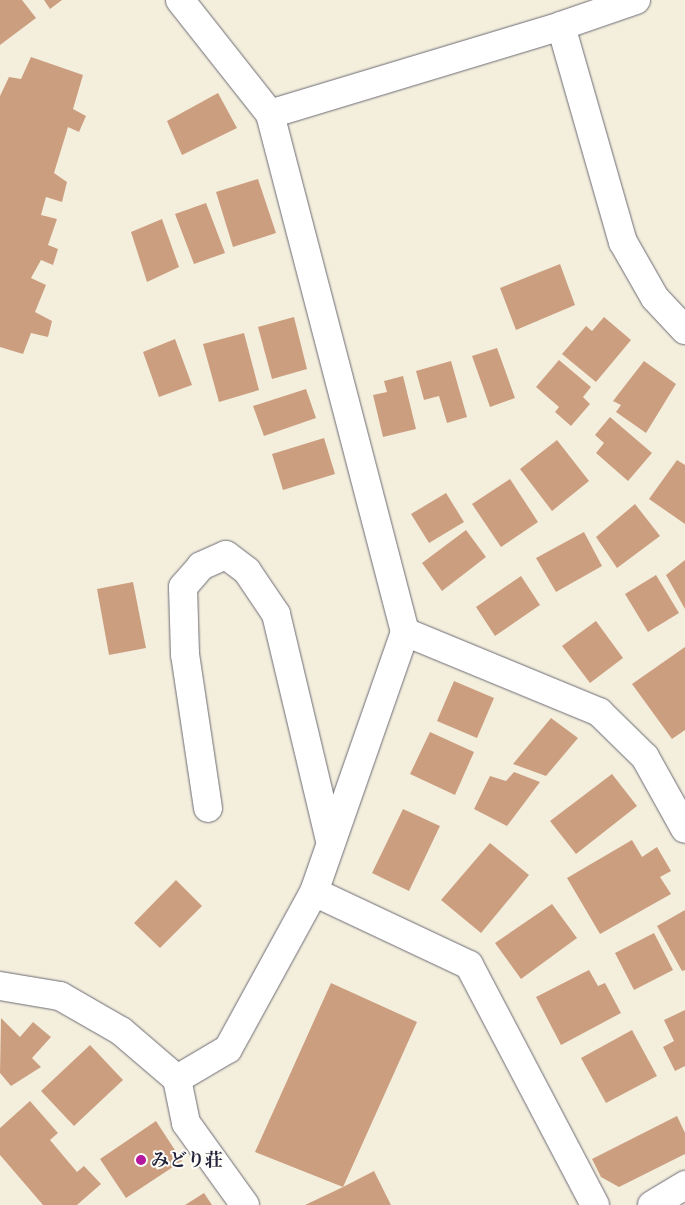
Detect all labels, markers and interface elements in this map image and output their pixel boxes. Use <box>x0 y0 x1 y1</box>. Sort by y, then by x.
place label: みどり荘 <box>151 1149 223 1171</box>
marker: みどり荘 <box>135 1154 147 1166</box>

